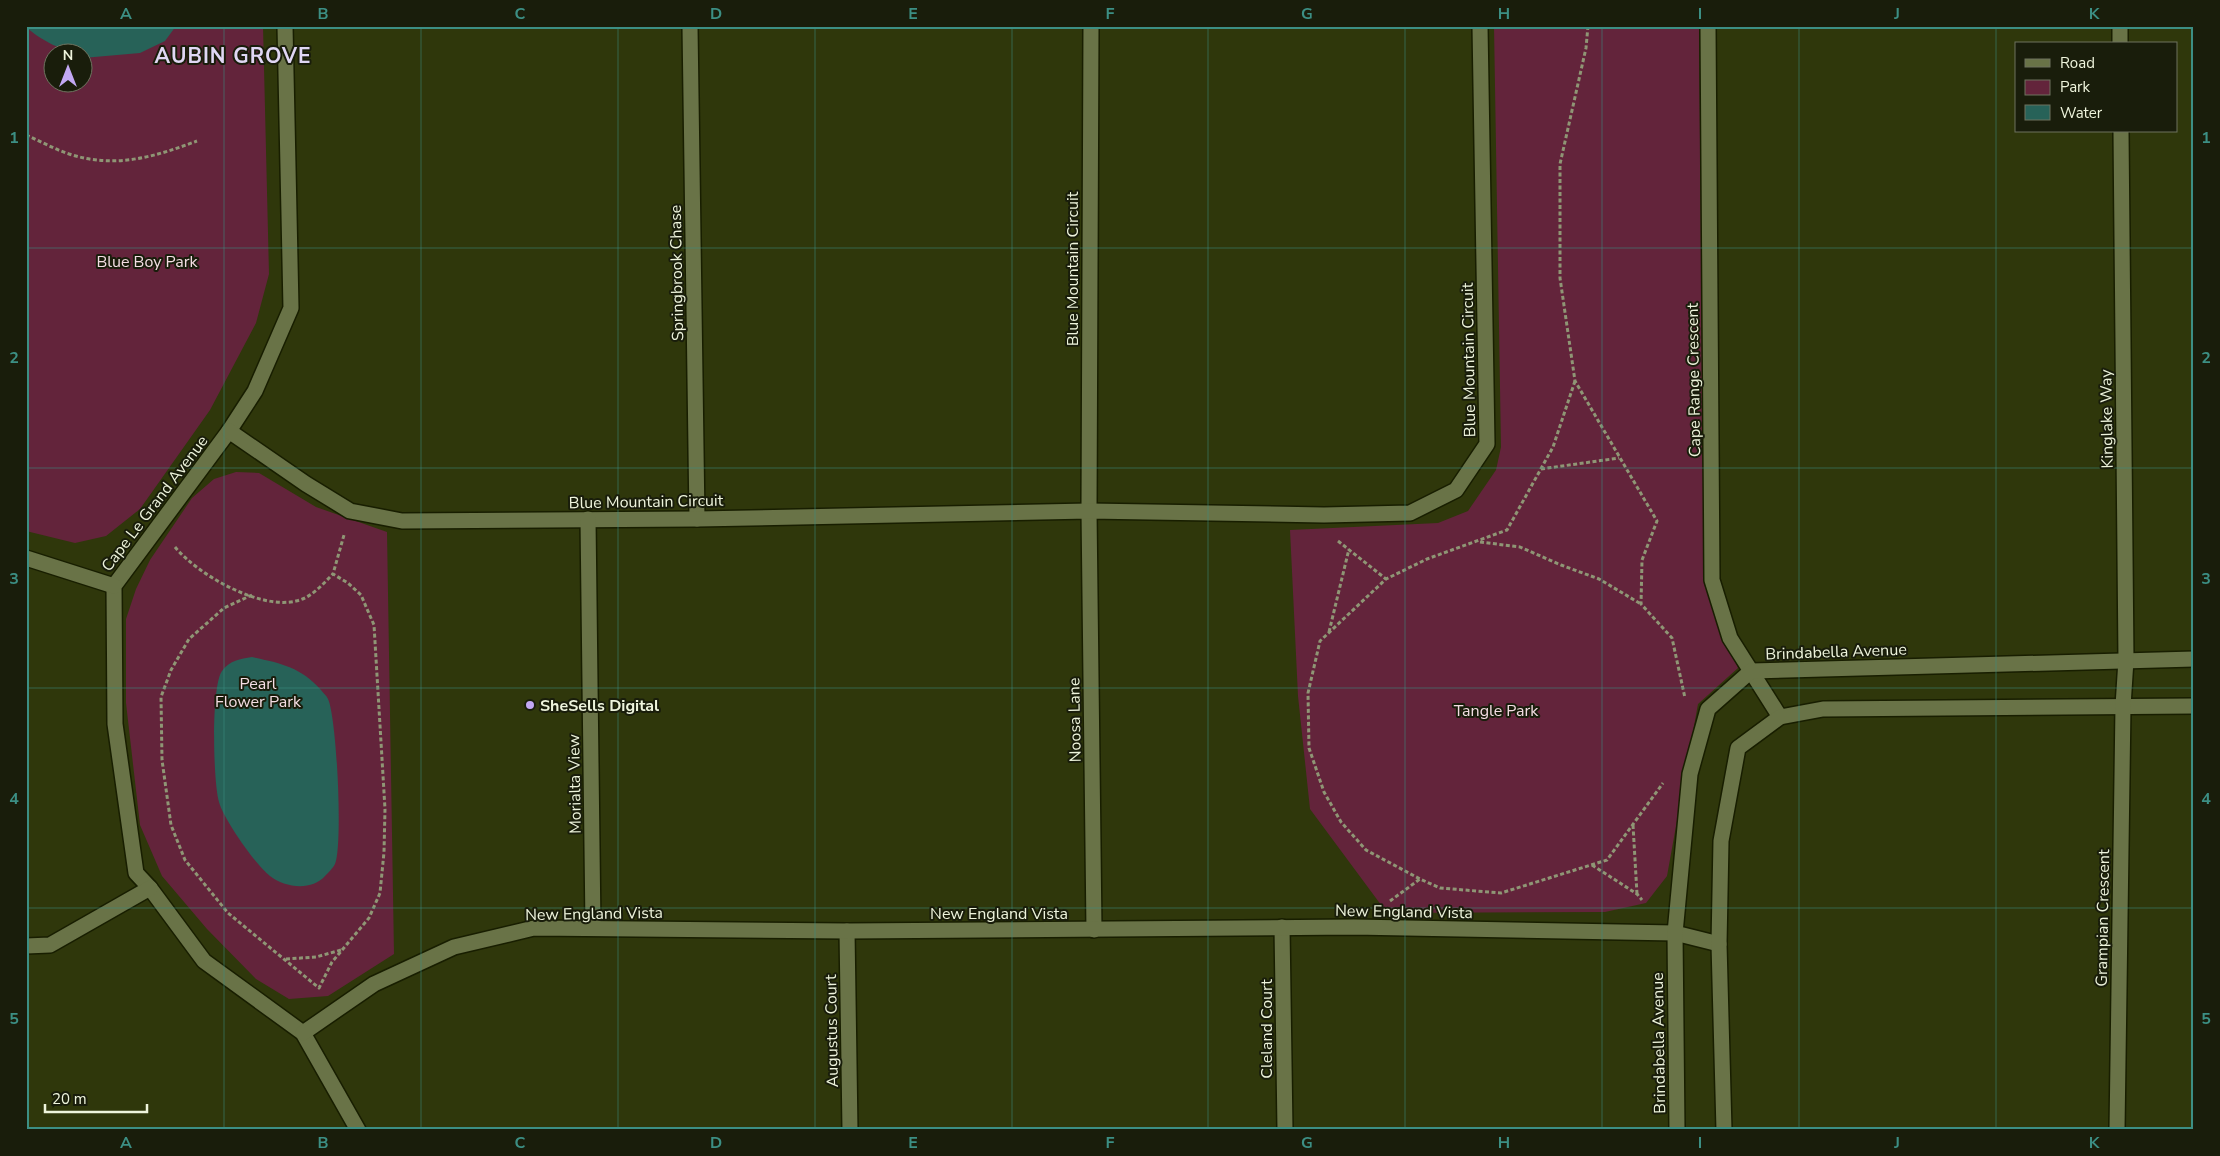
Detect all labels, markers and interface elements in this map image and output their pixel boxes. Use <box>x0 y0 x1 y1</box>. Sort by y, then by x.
text: A <box>120 3 132 25</box>
text: B <box>317 3 329 25</box>
text: C <box>515 3 526 25</box>
text: D <box>710 3 722 25</box>
text: E <box>908 3 918 25</box>
text: F <box>1106 3 1115 25</box>
text: G <box>1301 3 1313 25</box>
text: H <box>1498 3 1510 25</box>
text: I <box>1698 3 1702 25</box>
text: J <box>1893 3 1900 25</box>
text: K <box>2089 3 2101 25</box>
north arrow <box>42 42 92 92</box>
district label: AUBIN GROVE <box>154 42 312 70</box>
legend <box>2015 42 2178 132</box>
text: N <box>63 46 73 65</box>
text: Road <box>2060 53 2095 73</box>
text: Park <box>2060 77 2090 97</box>
text: Water <box>2060 103 2103 123</box>
text: 1 <box>9 127 19 149</box>
text: 1 <box>2201 127 2211 149</box>
street label: Blue Mountain Circuit <box>1062 191 1084 346</box>
street label: Springbrook Chase <box>665 205 689 341</box>
park label: Blue Boy Park <box>96 251 199 273</box>
street label: Blue Mountain Circuit <box>1457 282 1481 437</box>
street label: Cape Range Crescent <box>1682 302 1706 457</box>
text: 2 <box>9 347 19 369</box>
text: 2 <box>2201 347 2211 369</box>
street label: Kinglake Way <box>2095 368 2119 469</box>
street label: Cape Le Grand Avenue <box>96 431 213 576</box>
street label: Blue Mountain Circuit <box>569 490 724 514</box>
text: 3 <box>9 568 19 590</box>
text: 3 <box>2201 568 2211 590</box>
street label: Brindabella Avenue <box>1765 639 1907 665</box>
park label: Pearl Flower Park <box>215 673 302 713</box>
street label: Noosa Lane <box>1063 677 1087 763</box>
place label: SheSells Digital <box>540 695 659 717</box>
marker: SheSells Digital <box>524 699 536 711</box>
park label: Tangle Park <box>1454 700 1539 722</box>
street label: Morialta View <box>563 733 587 834</box>
text: 4 <box>9 788 19 810</box>
text: 4 <box>2201 788 2211 810</box>
street label: Grampian Crescent <box>2091 849 2115 987</box>
street label: New England Vista <box>1335 900 1473 924</box>
street label: New England Vista <box>525 902 663 926</box>
street label: New England Vista <box>930 903 1068 925</box>
street label: Brindabella Avenue <box>1647 972 1671 1114</box>
street label: Augustus Court <box>820 974 844 1088</box>
street label: Cleland Court <box>1256 979 1278 1079</box>
text: 5 <box>9 1008 19 1030</box>
text: 5 <box>2201 1008 2211 1030</box>
scale bar <box>45 1081 148 1113</box>
text: 20 m <box>52 1089 87 1109</box>
text: A <box>120 1132 132 1154</box>
text: B <box>317 1132 329 1154</box>
text: C <box>515 1132 526 1154</box>
text: D <box>710 1132 722 1154</box>
text: E <box>908 1132 918 1154</box>
text: F <box>1106 1132 1115 1154</box>
text: G <box>1301 1132 1313 1154</box>
text: H <box>1498 1132 1510 1154</box>
text: I <box>1698 1132 1702 1154</box>
text: J <box>1893 1132 1900 1154</box>
text: K <box>2089 1132 2101 1154</box>

